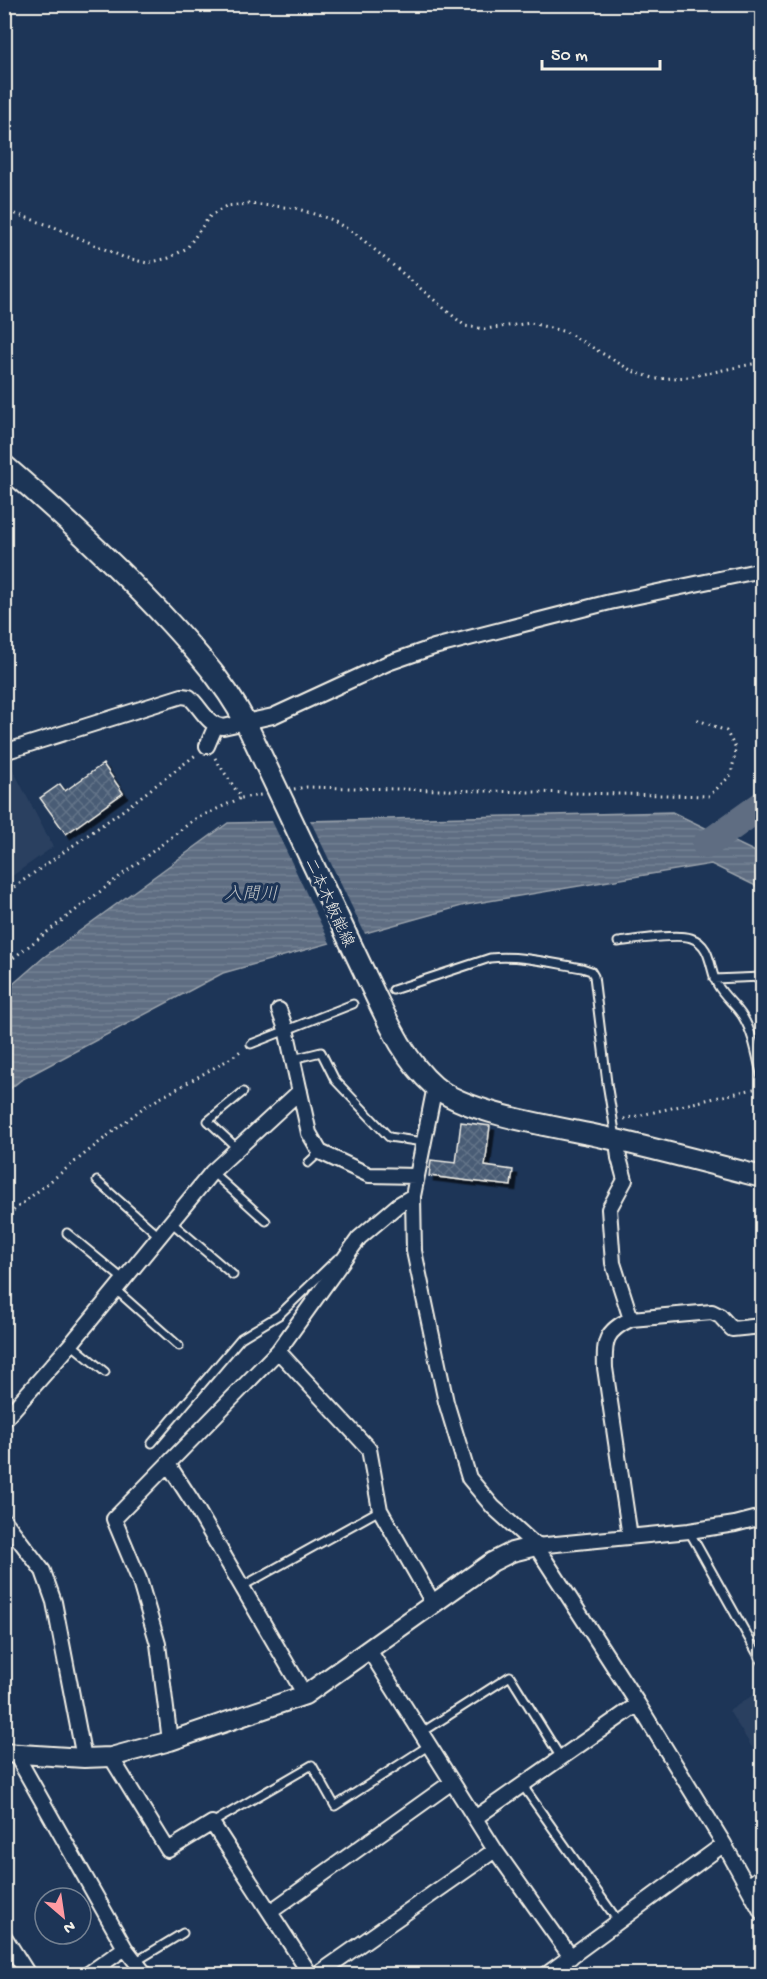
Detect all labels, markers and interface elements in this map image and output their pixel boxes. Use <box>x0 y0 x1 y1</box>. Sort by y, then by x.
scale bar <box>542 33 660 71</box>
text: 50 m <box>551 46 588 67</box>
street label: 二本木飯能線 <box>299 855 359 951</box>
water label: 入間川 <box>224 885 278 906</box>
north arrow <box>33 1886 93 1946</box>
text: N <box>59 1915 78 1937</box>

